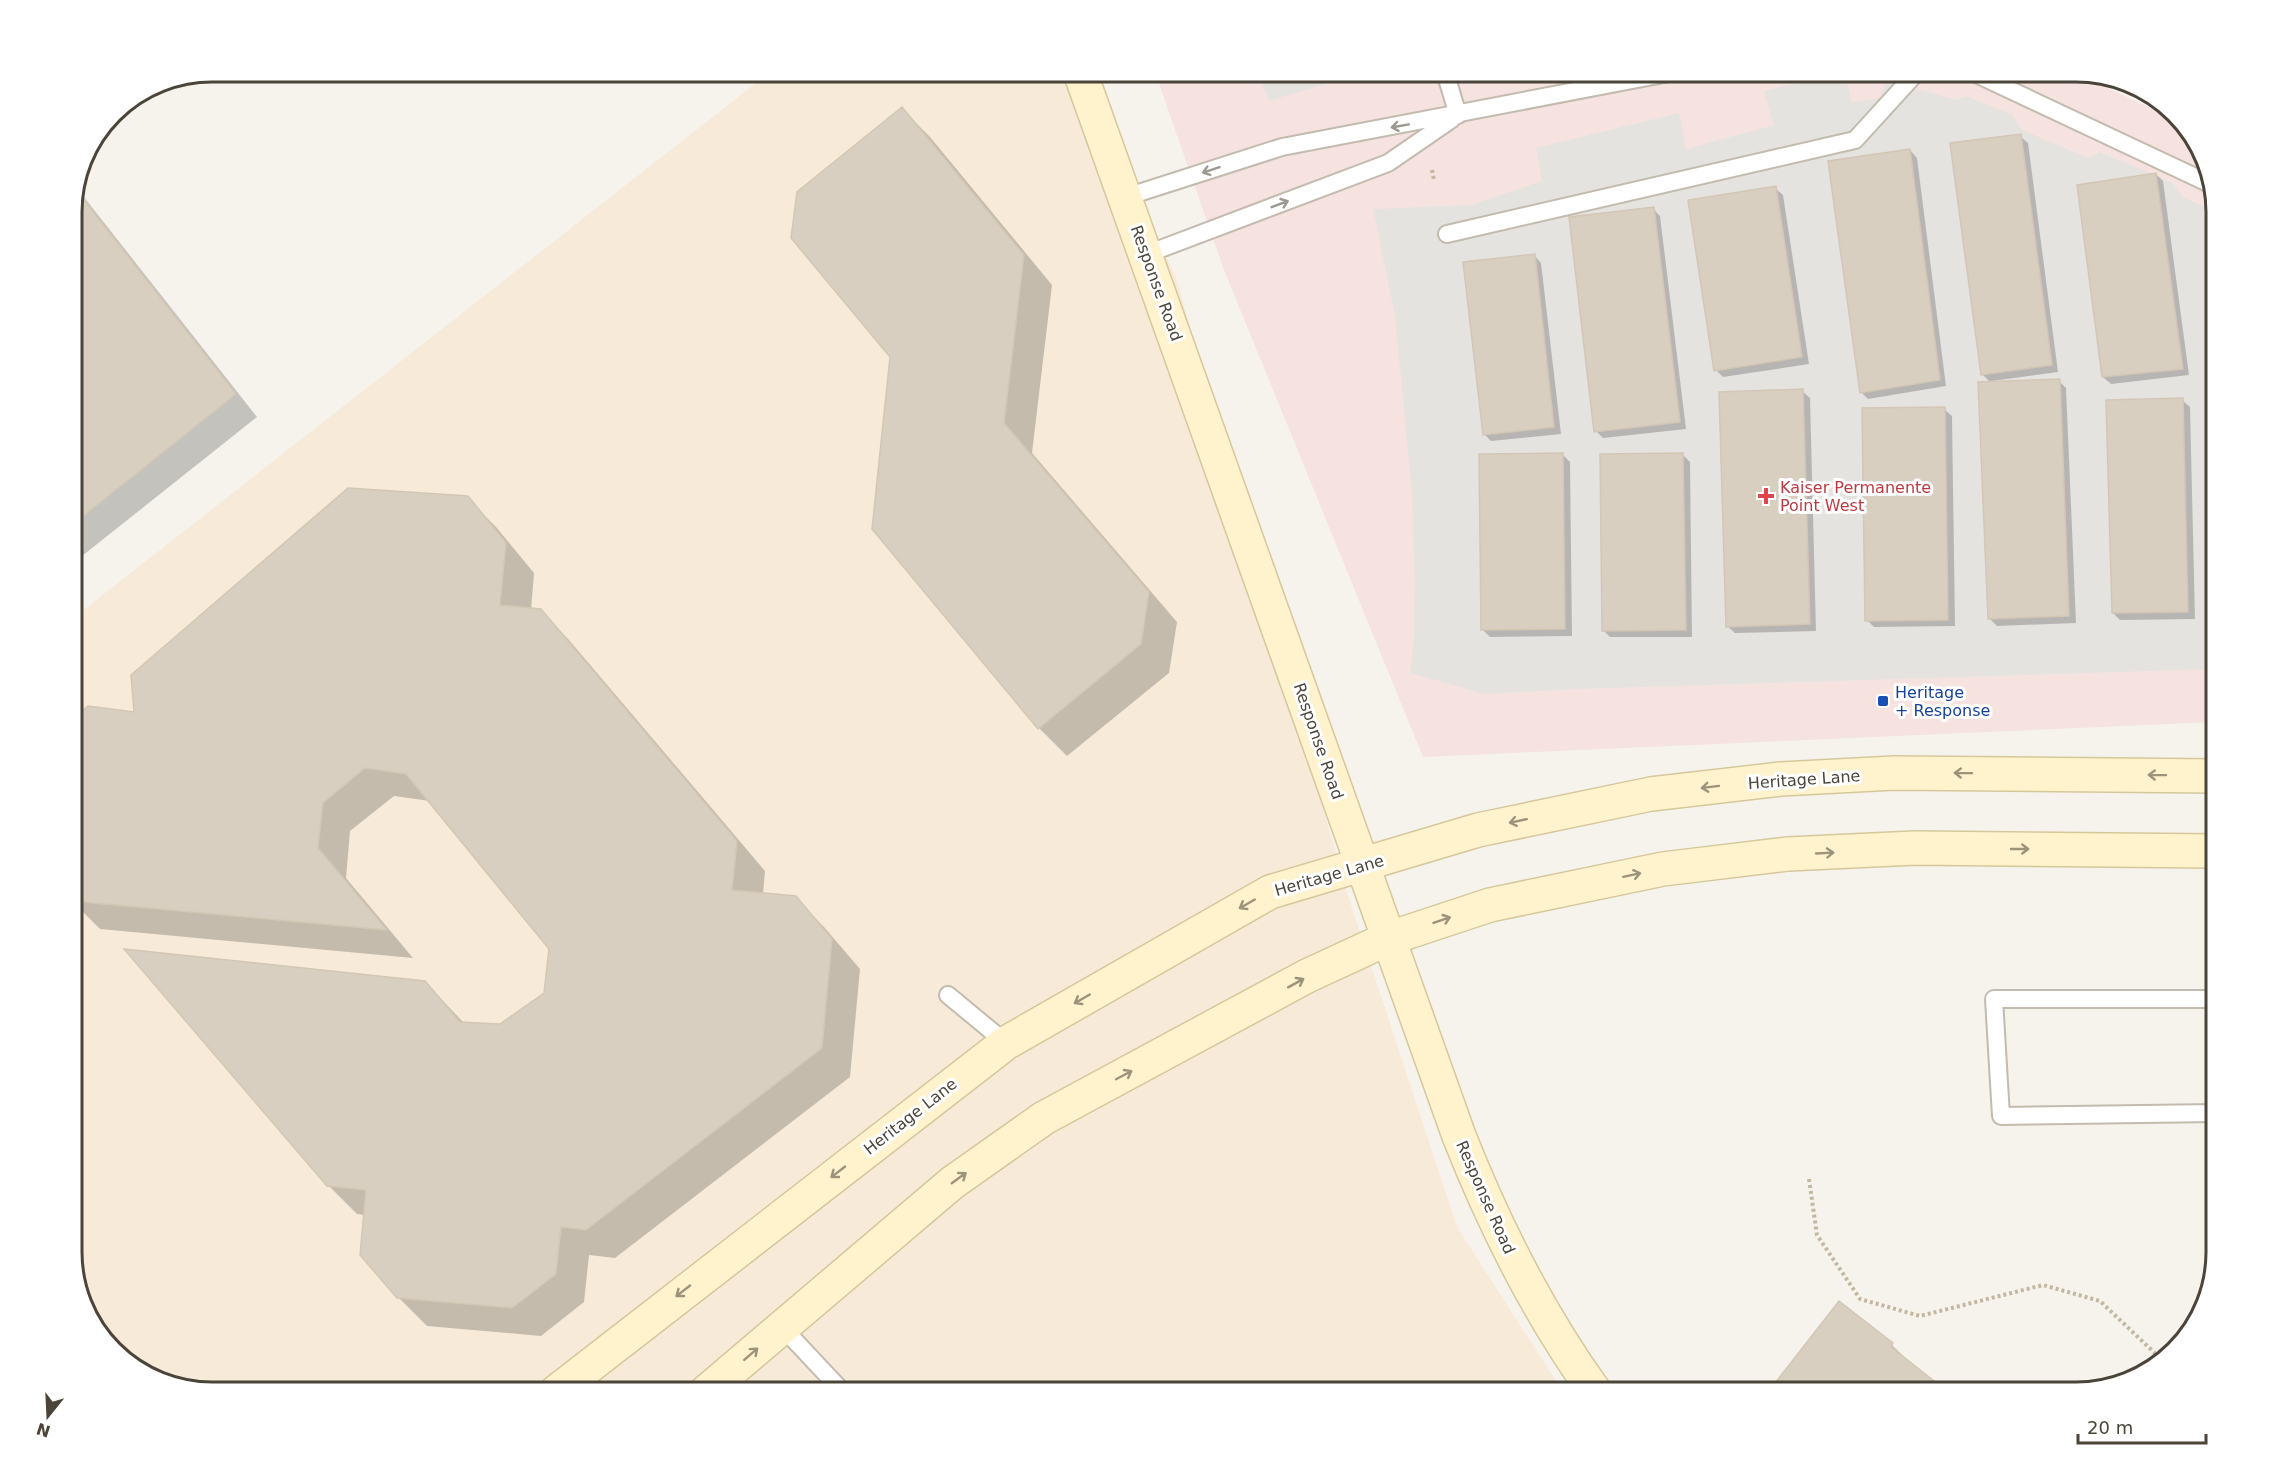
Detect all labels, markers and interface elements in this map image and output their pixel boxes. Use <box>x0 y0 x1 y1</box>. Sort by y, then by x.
one-way arrow <box>1391 121 1411 132</box>
one-way arrow <box>1202 165 1221 176</box>
one-way arrow <box>1270 197 1289 208</box>
street label: Response Road <box>1127 223 1186 344</box>
place label: Kaiser Permanente Point West <box>1780 478 1931 515</box>
marker: Kaiser Permanente Point West <box>1757 487 1775 505</box>
street label: Response Road <box>1290 680 1347 802</box>
place label: Heritage + Response <box>1895 683 1990 720</box>
marker: Heritage + Response <box>1876 694 1890 708</box>
street label: Heritage Lane <box>1747 766 1861 793</box>
one-way arrow <box>1953 767 1973 779</box>
one-way arrow <box>2148 770 2168 781</box>
one-way arrow <box>1700 782 1720 793</box>
one-way arrow <box>1509 816 1528 827</box>
one-way arrow <box>2010 843 2030 855</box>
one-way arrow <box>1815 847 1835 858</box>
street label: Heritage Lane <box>1272 851 1386 900</box>
one-way arrow <box>1621 869 1641 880</box>
one-way arrow <box>1239 899 1256 911</box>
one-way arrow <box>1432 914 1451 925</box>
one-way arrow <box>1287 977 1304 989</box>
one-way arrow <box>1074 994 1091 1006</box>
one-way arrow <box>1115 1069 1132 1081</box>
street label: Heritage Lane <box>860 1074 961 1159</box>
street label: Response Road <box>1452 1138 1519 1257</box>
one-way arrow <box>830 1166 846 1179</box>
one-way arrow <box>951 1172 967 1184</box>
one-way arrow <box>676 1285 692 1298</box>
one-way arrow <box>743 1347 758 1361</box>
north arrow <box>18 1386 78 1446</box>
scale bar <box>2078 1407 2206 1445</box>
text: 20 m <box>2087 1417 2133 1438</box>
text: N <box>34 1419 53 1441</box>

